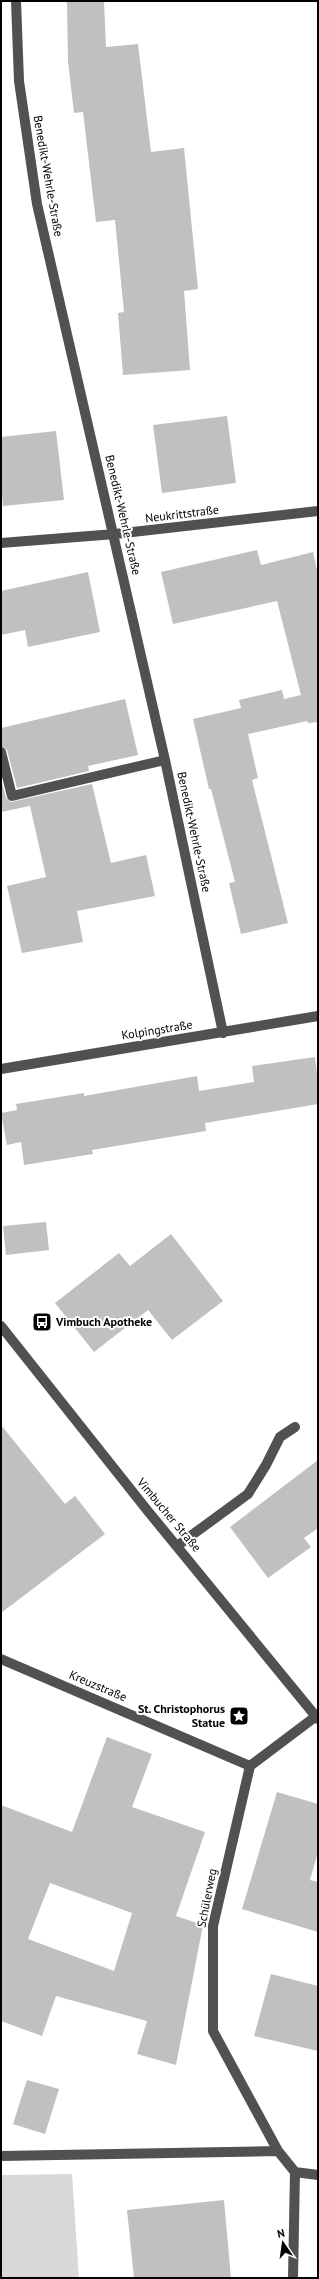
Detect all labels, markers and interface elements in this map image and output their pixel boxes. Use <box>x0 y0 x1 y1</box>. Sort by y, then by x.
street label: Benedikt-Wehrle-Straße <box>30 114 67 238</box>
street label: Benedikt-Wehrle-Straße <box>102 453 145 576</box>
street label: Neukrittstraße <box>144 502 220 525</box>
street label: Benedikt-Wehrle-Straße <box>174 770 215 894</box>
street label: Kolpingstraße <box>120 1016 194 1043</box>
bus stop icon: Vimbuch Apotheke <box>31 1311 53 1333</box>
place label: Vimbuch Apotheke <box>55 1314 152 1329</box>
street label: Vimbucher Straße <box>134 1474 205 1555</box>
street label: Kreuzstraße <box>67 1667 129 1704</box>
place label: St. Christophorus Statue <box>138 1701 225 1730</box>
place icon: St. Christophorus Statue <box>228 1705 250 1727</box>
street label: Schülerweg <box>193 1867 220 1929</box>
north arrow <box>263 2223 303 2263</box>
text: N <box>276 2226 286 2241</box>

